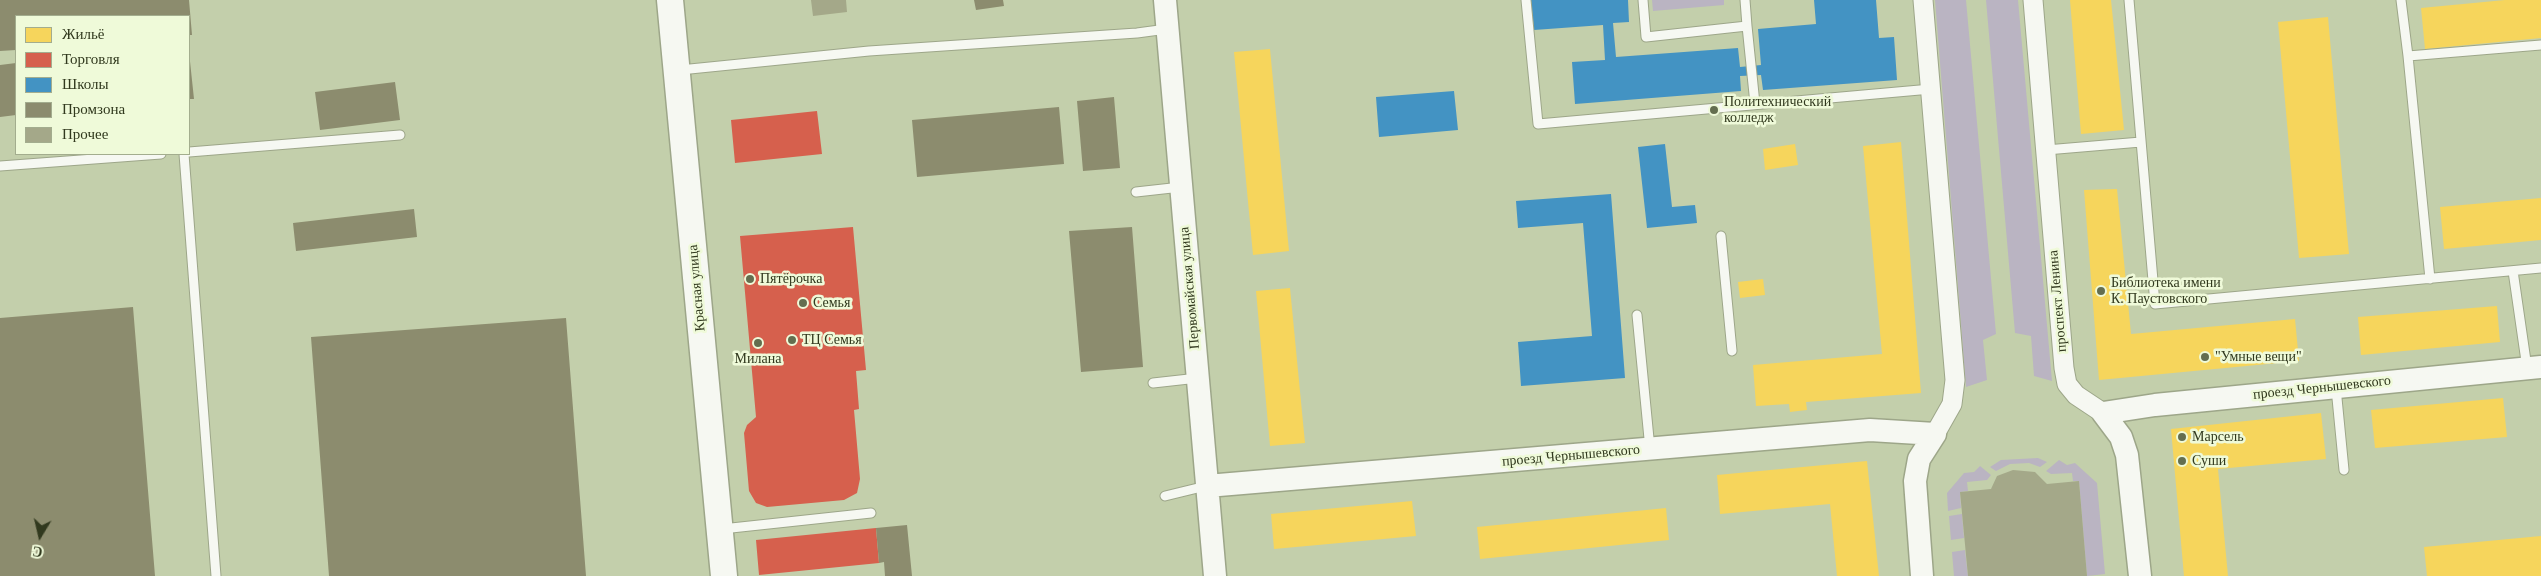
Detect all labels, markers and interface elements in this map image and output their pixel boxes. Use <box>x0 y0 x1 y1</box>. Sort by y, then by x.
legend <box>15 15 190 155</box>
text: Жильё <box>62 26 104 42</box>
text: Торговля <box>62 51 120 67</box>
text: Школы <box>62 76 109 92</box>
place label: Политехнический колледж <box>1724 94 1831 126</box>
text: Промзона <box>62 101 125 117</box>
marker: Политехнический колледж <box>1708 104 1720 116</box>
text: Прочее <box>62 126 108 142</box>
street label: Первомайская улица <box>1176 226 1204 350</box>
street label: Красная улица <box>685 244 709 332</box>
street label: проспект Ленина <box>2045 249 2071 353</box>
place label: Пятёрочка <box>760 271 822 287</box>
marker: Пятёрочка <box>744 273 756 285</box>
place label: Библиотека имени К. Паустовского <box>2111 275 2221 308</box>
marker: Библиотека имени К. Паустовского <box>2095 285 2107 297</box>
place label: Семья <box>813 295 850 311</box>
marker: Семья <box>797 297 809 309</box>
place label: ТЦ Семья <box>802 332 862 348</box>
marker: ТЦ Семья <box>786 334 798 346</box>
marker: Милана <box>752 337 764 349</box>
place label: "Умные вещи" <box>2215 349 2302 365</box>
place label: Милана <box>735 351 781 367</box>
marker: "Умные вещи" <box>2199 351 2211 363</box>
street label: проезд Чернышевского <box>2252 372 2392 404</box>
place label: Марсель <box>2192 429 2244 445</box>
marker: Марсель <box>2176 431 2188 443</box>
street label: проезд Чернышевского <box>1501 442 1641 470</box>
place label: Суши <box>2192 453 2226 469</box>
marker: Суши <box>2176 455 2188 467</box>
north arrow <box>15 511 65 561</box>
text: С <box>31 543 44 560</box>

